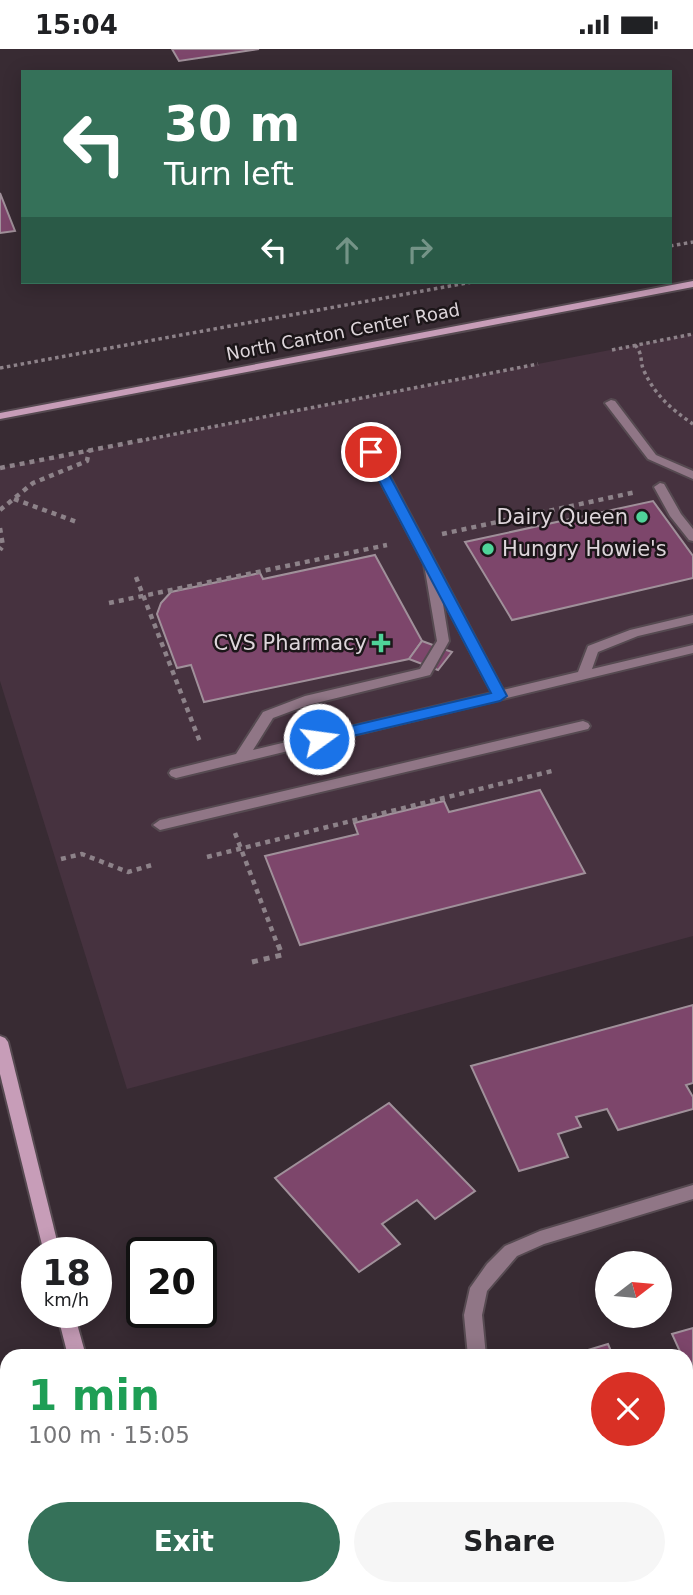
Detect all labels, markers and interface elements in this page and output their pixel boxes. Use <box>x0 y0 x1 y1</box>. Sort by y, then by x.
text: 15:04 <box>35 10 118 40</box>
text: 30 m <box>164 96 300 153</box>
icon: left <box>49 98 140 189</box>
text: Turn left <box>164 155 294 193</box>
icon: left <box>255 231 293 269</box>
icon: ahead <box>328 231 366 269</box>
icon: right <box>401 231 439 269</box>
street label: North Canton Center Road <box>224 299 462 364</box>
pin <box>341 422 401 482</box>
icon: arrive <box>352 433 390 471</box>
place label: Dairy Queen <box>496 505 628 529</box>
marker: Dairy Queen <box>634 509 650 525</box>
place label: Hungry Howie's <box>502 537 667 561</box>
marker: Hungry Howie's <box>480 541 496 557</box>
place label: CVS Pharmacy <box>214 631 367 655</box>
marker: CVS Pharmacy <box>373 635 389 651</box>
position arrow <box>282 702 356 776</box>
speed limit sign: 20 <box>126 1237 217 1328</box>
north arrow <box>595 1251 672 1328</box>
map controls <box>595 1251 672 1328</box>
text: 18 <box>42 1253 91 1293</box>
text: km/h <box>44 1289 89 1310</box>
text: 1 min <box>28 1371 160 1420</box>
button: close <box>591 1372 665 1446</box>
text: 100 m · 15:05 <box>28 1422 190 1448</box>
button: Exit <box>28 1502 340 1582</box>
button: Share <box>354 1502 665 1582</box>

